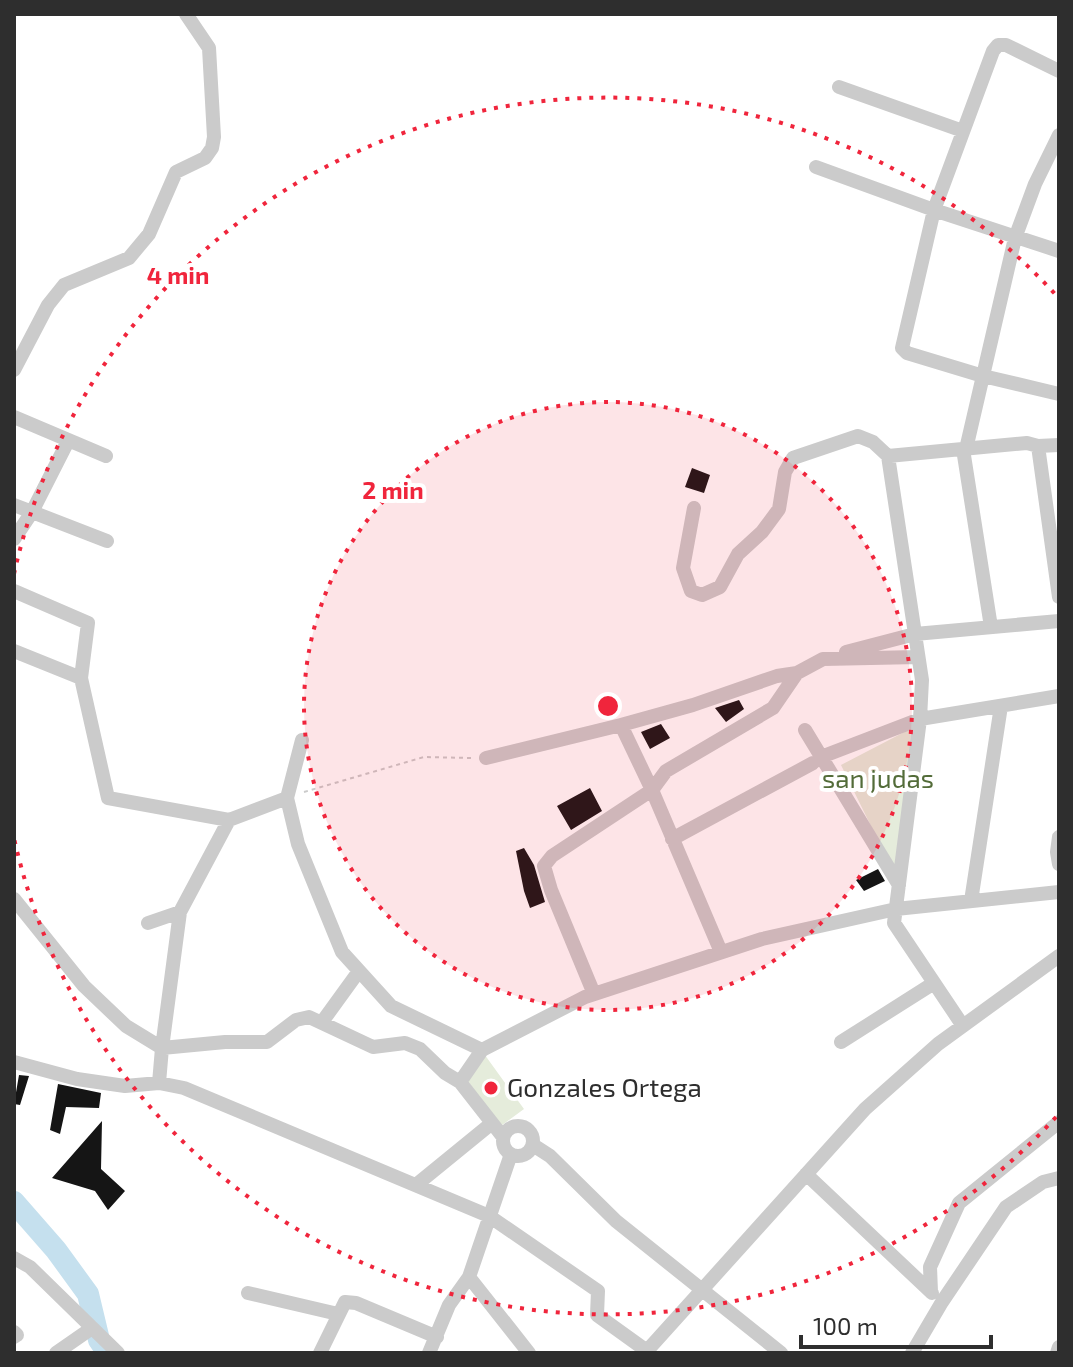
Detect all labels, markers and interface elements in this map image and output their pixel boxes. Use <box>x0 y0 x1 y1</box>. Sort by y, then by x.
text: 4 min <box>147 260 209 289</box>
text: 2 min <box>362 475 424 504</box>
centre of rings <box>594 692 622 720</box>
park label: san judas <box>822 762 934 793</box>
place label: Gonzales Ortega <box>507 1071 702 1102</box>
marker: Gonzales Ortega <box>482 1079 500 1097</box>
scale bar <box>801 1299 991 1349</box>
text: 100 m <box>813 1311 878 1340</box>

